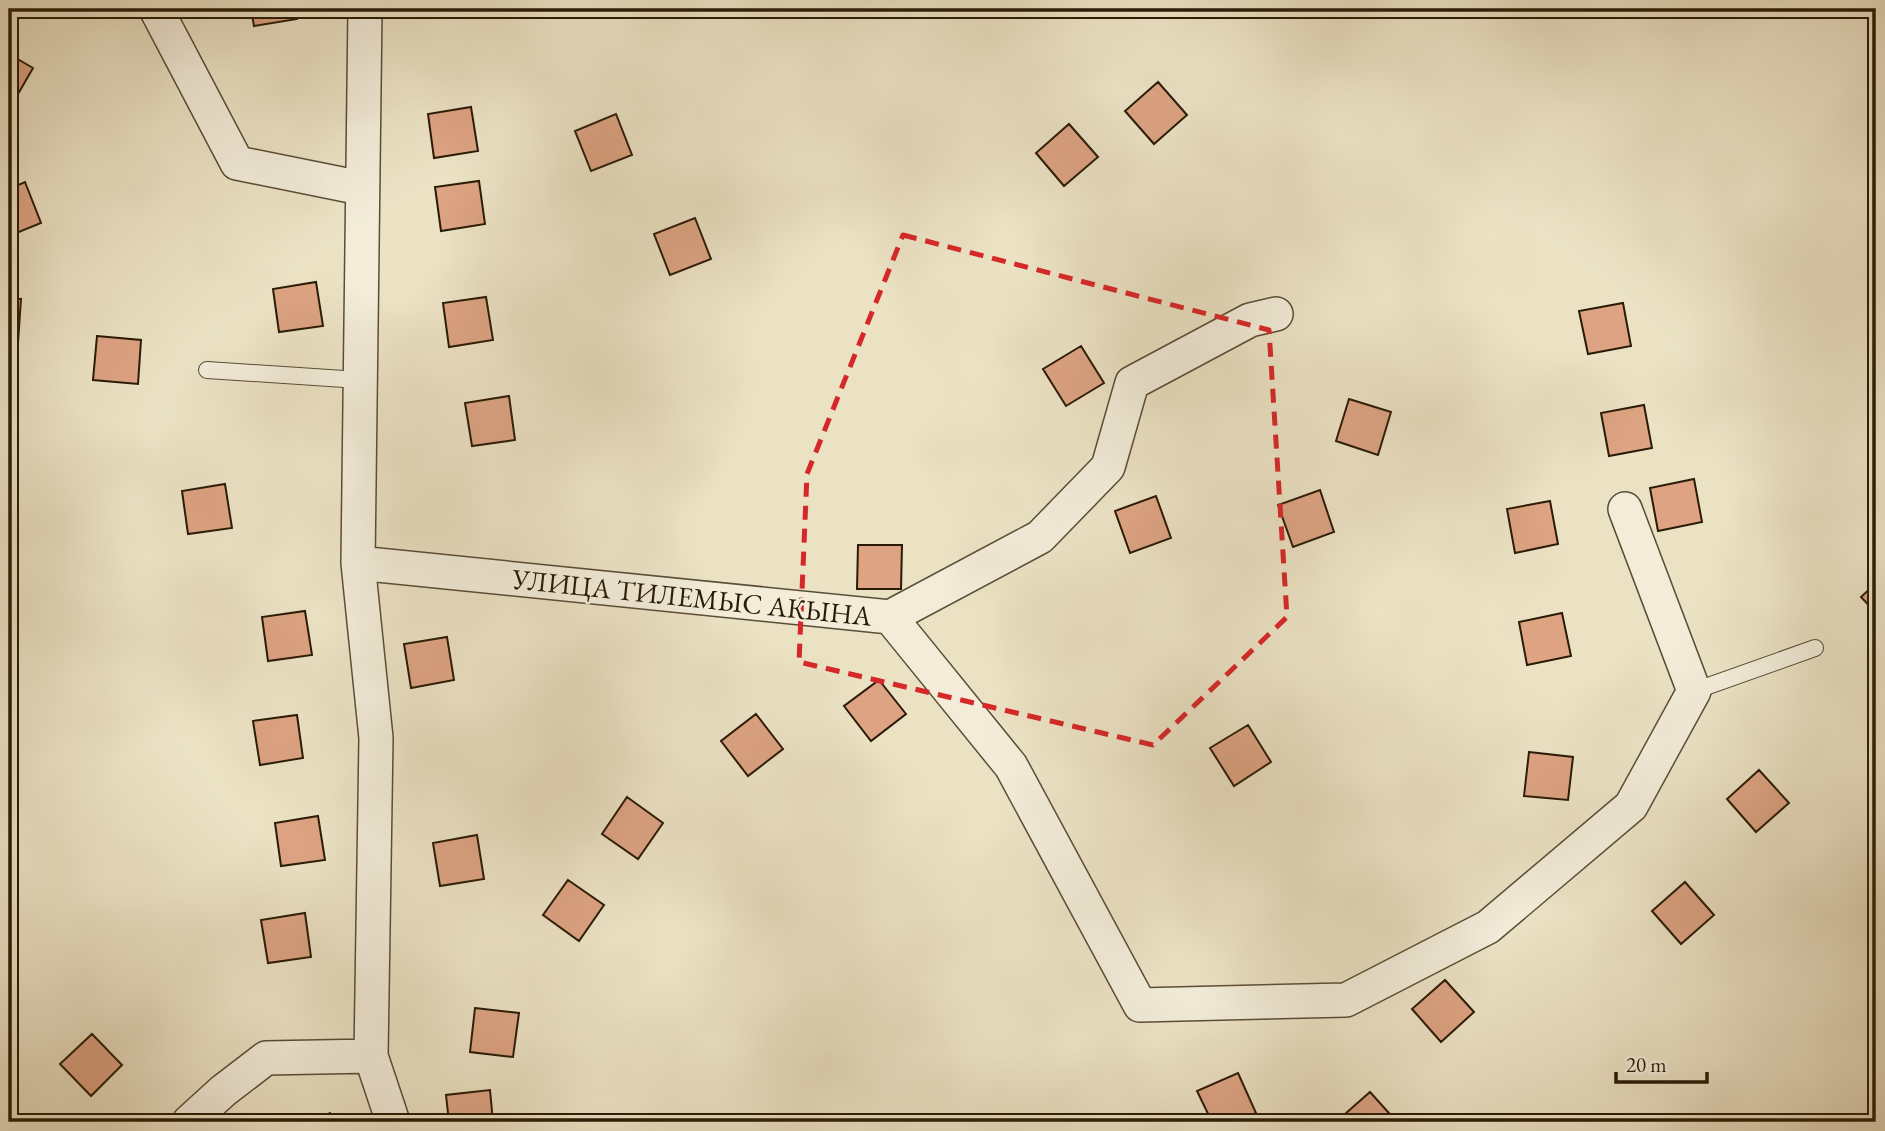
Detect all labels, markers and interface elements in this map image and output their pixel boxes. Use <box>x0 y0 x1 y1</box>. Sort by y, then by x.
street label: УЛИЦА ТИЛЕМЫС АКЫНА <box>509 560 874 634</box>
scale bar <box>1616 1040 1706 1084</box>
text: 20 m <box>1626 1051 1667 1078</box>

